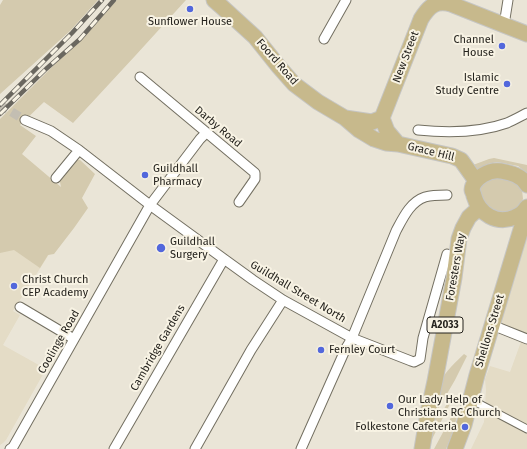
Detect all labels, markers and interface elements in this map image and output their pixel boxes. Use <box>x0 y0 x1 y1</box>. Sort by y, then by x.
marker: Sunflower House <box>185 4 195 14</box>
place label: Sunflower House <box>148 15 232 29</box>
street label: New Street <box>390 29 422 85</box>
place label: Channel House <box>453 33 494 59</box>
street label: Foord Road <box>253 36 301 88</box>
marker: Channel House <box>497 41 507 51</box>
place label: Islamic Study Centre <box>435 71 499 97</box>
marker: Islamic Study Centre <box>502 79 512 89</box>
street label: Darby Road <box>192 104 244 150</box>
street label: Grace Hill <box>406 140 456 164</box>
place label: Guildhall Pharmacy <box>153 162 202 188</box>
marker: Guildhall Pharmacy <box>140 170 150 180</box>
street label: Foresters Way <box>444 232 468 302</box>
place label: Guildhall Surgery <box>170 235 215 261</box>
marker: Guildhall Surgery <box>155 242 167 254</box>
street label: Guildhall Street North <box>248 258 348 326</box>
place label: Christ Church CEP Academy <box>22 273 88 299</box>
marker: Christ Church CEP Academy <box>9 281 19 291</box>
street label: Shellons Street <box>473 293 507 369</box>
street label: Cambridge Gardens <box>128 303 188 393</box>
street label: Coolinge Road <box>35 308 83 376</box>
road number: A2033 <box>427 317 463 333</box>
place label: Fernley Court <box>329 343 395 357</box>
marker: Fernley Court <box>316 345 326 355</box>
place label: Our Lady Help of Christians RC Church <box>398 393 501 419</box>
marker: Our Lady Help of Christians RC Church <box>385 401 395 411</box>
place label: Folkestone Cafeteria <box>355 420 457 434</box>
marker: Folkestone Cafeteria <box>460 422 470 432</box>

